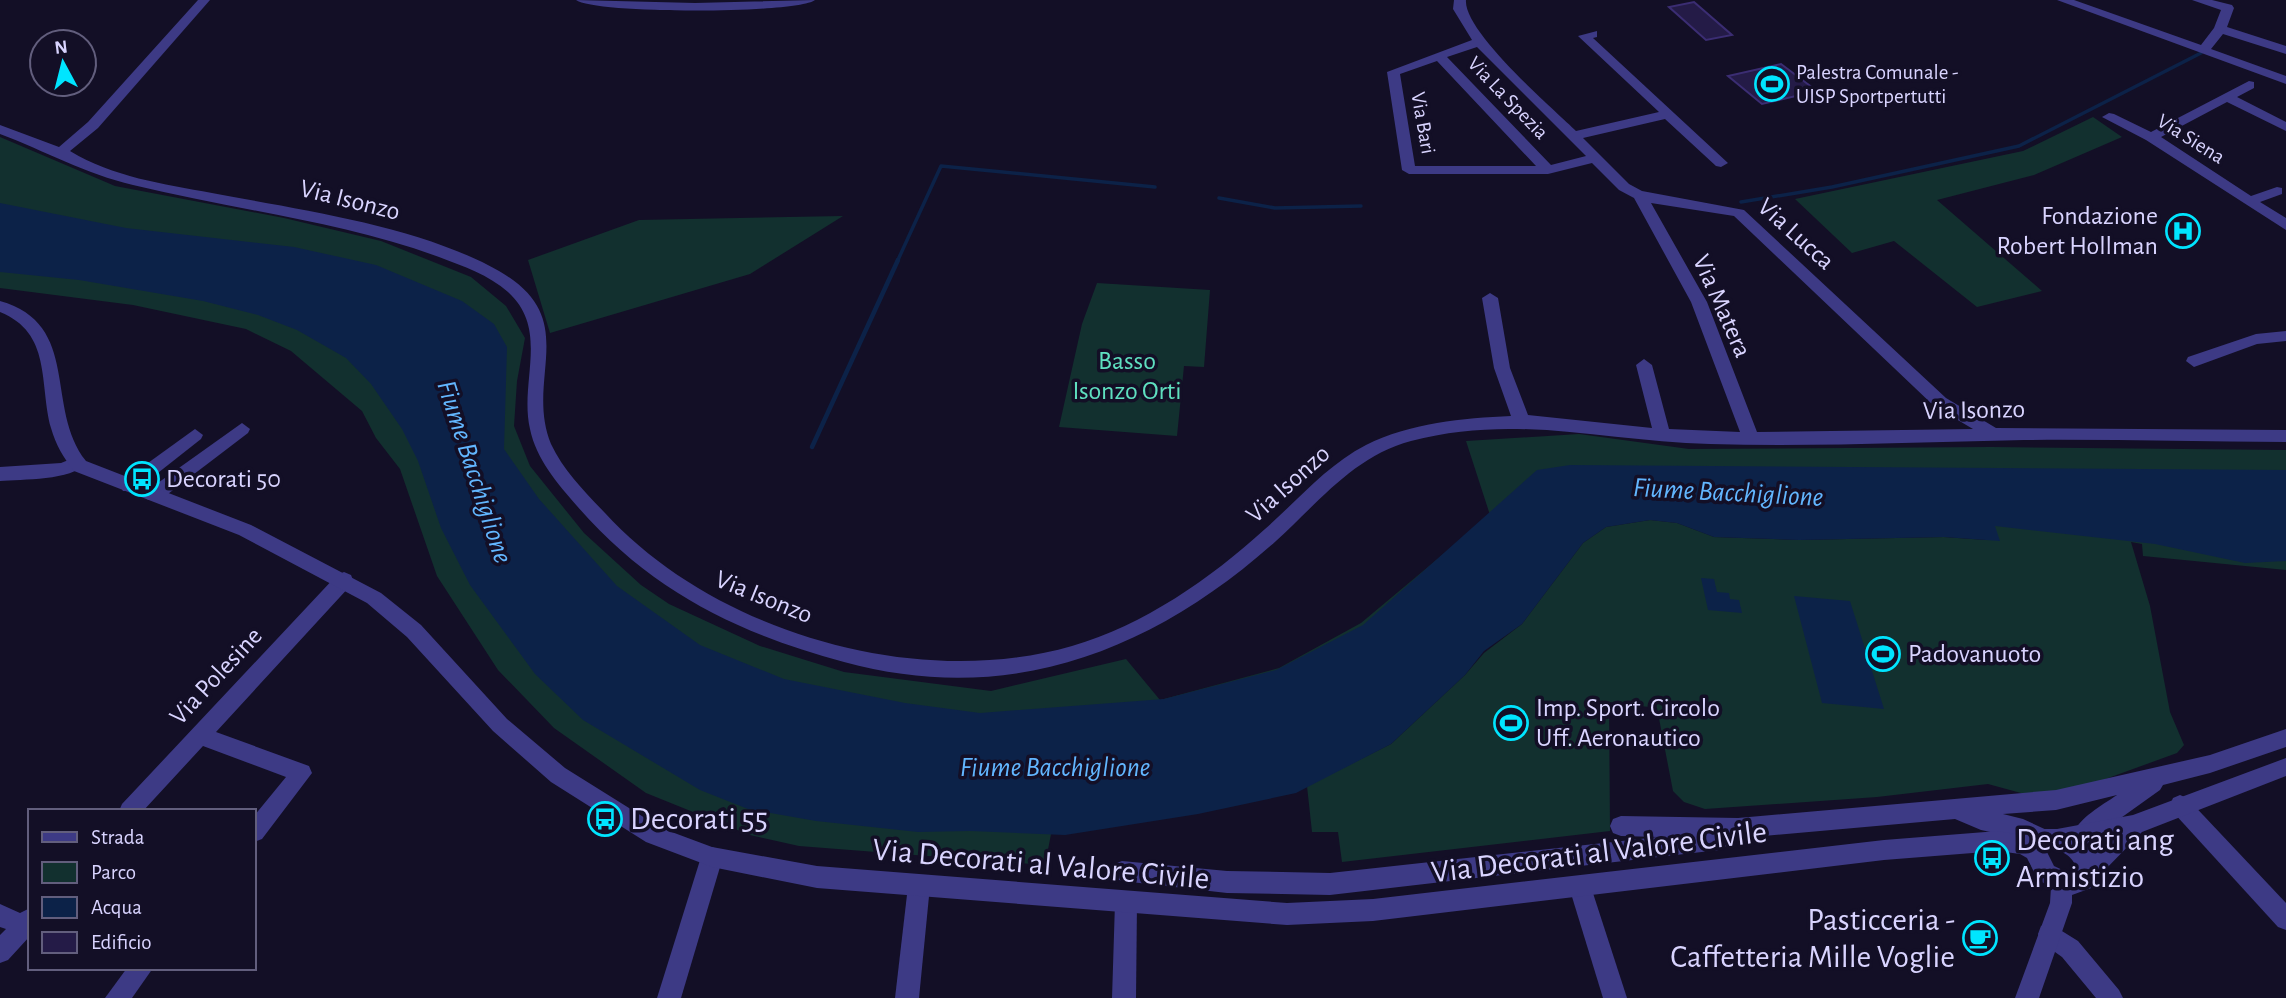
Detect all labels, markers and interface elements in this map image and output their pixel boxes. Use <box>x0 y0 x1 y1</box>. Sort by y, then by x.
north arrow <box>28 28 98 98</box>
text: N <box>53 37 69 58</box>
street label: Via La Spezia <box>1464 53 1552 144</box>
place label: Palestra Comunale - UISP Sportpertutti <box>1796 62 1958 107</box>
sports icon: Palestra Comunale - UISP Sportpertutti <box>1753 65 1791 103</box>
street label: Via Bari <box>1407 90 1439 156</box>
street label: Via Siena <box>2154 110 2229 168</box>
street label: Via Isonzo <box>297 175 403 225</box>
street label: Via Lucca <box>1753 193 1839 275</box>
place label: Fondazione Robert Hollman <box>1997 203 2158 259</box>
hospital icon: Fondazione Robert Hollman <box>2164 212 2202 250</box>
street label: Via Matera <box>1688 251 1756 361</box>
park label: Basso Isonzo Orti <box>1073 348 1181 404</box>
water label: Fiume Bacchiglione <box>431 377 517 567</box>
street label: Via Isonzo <box>1923 396 2025 424</box>
street label: Via Isonzo <box>1241 440 1335 528</box>
bus stop icon: Decorati 50 <box>123 460 161 498</box>
place label: Decorati 50 <box>166 466 281 492</box>
water label: Fiume Bacchiglione <box>1632 474 1824 512</box>
street label: Via Isonzo <box>712 566 816 628</box>
street label: Via Polesine <box>165 622 267 730</box>
sports icon: Padovanuoto <box>1864 635 1902 673</box>
place label: Padovanuoto <box>1908 641 2041 667</box>
place label: Imp. Sport. Circolo Uff. Aeronautico <box>1536 695 1720 751</box>
sports icon: Imp. Sport. Circolo Uff. Aeronautico <box>1492 704 1530 742</box>
water label: Fiume Bacchiglione <box>960 754 1150 782</box>
bus stop icon: Decorati 55 <box>586 800 624 838</box>
place label: Decorati 55 <box>630 803 768 835</box>
legend <box>28 809 256 970</box>
street label: Via Decorati al Valore Civile <box>1429 816 1769 888</box>
place label: Decorati ang Armistizio <box>2016 824 2174 893</box>
text: Strada <box>91 827 145 848</box>
street label: Via Decorati al Valore Civile <box>871 833 1211 895</box>
bus stop icon: Decorati ang Armistizio <box>1973 839 2011 877</box>
text: Parco <box>91 862 136 883</box>
text: Acqua <box>91 897 142 918</box>
place label: Pasticceria - Caffetteria Mille Voglie <box>1670 904 1955 973</box>
cafe icon: Pasticceria - Caffetteria Mille Voglie <box>1961 919 1999 957</box>
text: Edificio <box>91 932 152 953</box>

